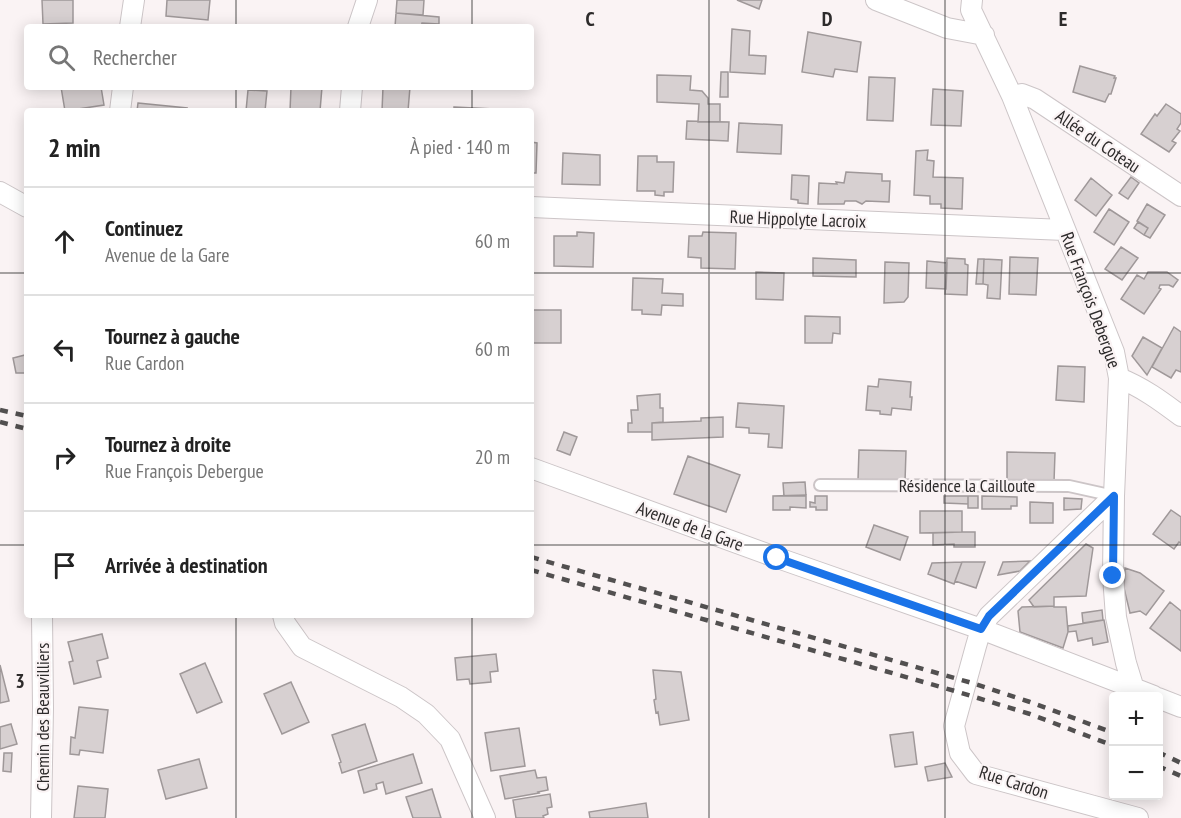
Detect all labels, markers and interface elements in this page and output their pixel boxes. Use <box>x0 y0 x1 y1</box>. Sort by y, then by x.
text: C <box>585 6 595 32</box>
text: D <box>822 6 833 32</box>
text: E <box>1059 6 1067 32</box>
search box <box>24 24 534 90</box>
icon: search <box>45 41 78 74</box>
text: Rechercher <box>93 43 177 71</box>
street label: Allée du Coteau <box>1051 104 1145 178</box>
text: 2 min <box>48 131 101 164</box>
text: À pied · 140 m <box>410 134 510 160</box>
street label: Rue Hippolyte Lacroix <box>729 205 867 233</box>
text: Continuez <box>105 214 183 242</box>
icon: ahead <box>48 225 81 258</box>
text: 60 m <box>475 228 510 254</box>
street label: Rue François Debergue <box>1056 229 1126 371</box>
text: Avenue de la Gare <box>105 242 229 268</box>
text: Tournez à gauche <box>105 322 240 350</box>
icon: left <box>48 333 81 366</box>
text: 60 m <box>475 336 510 362</box>
text: Rue Cardon <box>105 350 184 376</box>
text: Tournez à droite <box>105 430 231 458</box>
icon: right <box>48 441 81 474</box>
text: 20 m <box>475 444 510 470</box>
text: Rue François Debergue <box>105 458 264 484</box>
street label: Résidence la Cailloute <box>899 474 1035 497</box>
street label: Avenue de la Gare <box>633 496 747 556</box>
route start <box>763 544 789 570</box>
icon: arrive <box>48 549 81 582</box>
text: Arrivée à destination <box>105 551 268 579</box>
route end <box>1099 562 1125 588</box>
street label: Chemin des Beauvilliers <box>31 643 54 791</box>
text: 3 <box>15 668 25 694</box>
map controls <box>1109 692 1163 800</box>
button: + <box>1109 692 1163 746</box>
button: − <box>1109 746 1163 800</box>
street label: Rue Cardon <box>977 760 1051 804</box>

